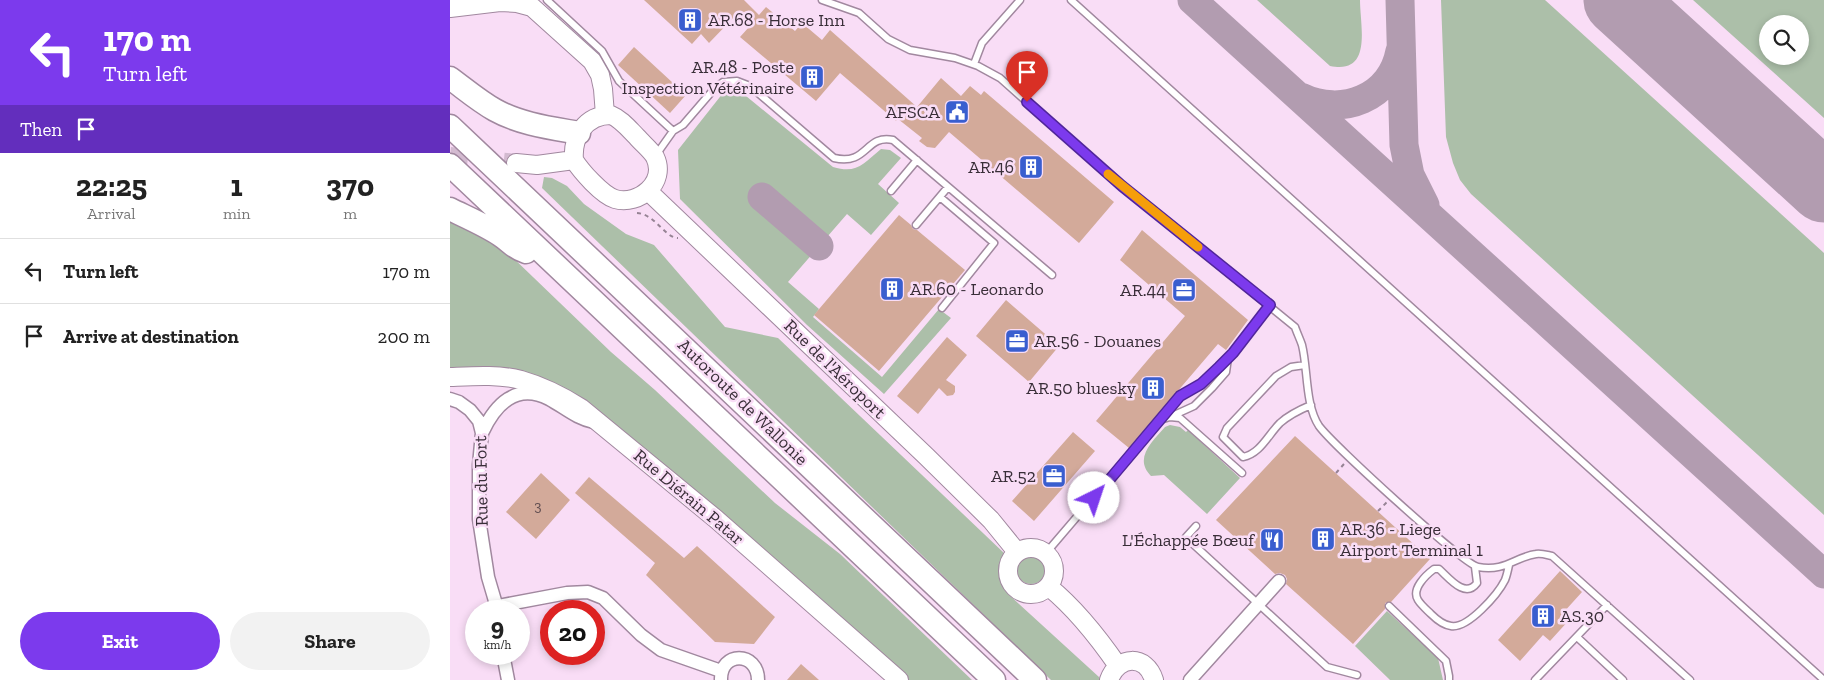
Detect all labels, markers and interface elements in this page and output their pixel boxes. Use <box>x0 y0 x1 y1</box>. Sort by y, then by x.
building icon: AR.68 - Horse Inn <box>677 7 703 33</box>
place label: AR.68 - Horse Inn <box>708 9 845 31</box>
map controls <box>1759 15 1809 65</box>
button: search <box>1759 15 1809 65</box>
text: 170 m <box>103 18 191 60</box>
icon: left <box>20 20 85 85</box>
pin <box>1006 51 1048 102</box>
place label: AR.48 - Poste Inspection Vétérinaire <box>622 56 794 99</box>
icon: arrive <box>1013 58 1041 86</box>
text: Turn left <box>103 60 187 87</box>
building icon: AR.48 - Poste Inspection Vétérinaire <box>799 64 825 90</box>
public building icon: AFSCA <box>944 99 970 125</box>
place label: AFSCA <box>885 101 940 123</box>
icon: arrive <box>72 115 100 143</box>
text: Then <box>20 118 62 141</box>
building icon: AR.46 <box>1018 154 1044 180</box>
place label: AR.46 <box>968 156 1014 178</box>
text: 22:25 <box>76 168 147 204</box>
text: 1 <box>231 168 243 204</box>
text: 370 <box>326 168 374 204</box>
text: Arrival <box>87 204 136 223</box>
text: min <box>223 204 250 223</box>
text: m <box>343 204 357 223</box>
icon: left <box>20 257 48 285</box>
text: Turn left <box>63 260 138 283</box>
text: 170 m <box>382 260 430 283</box>
building icon: AR.60 - Leonardo <box>879 276 905 302</box>
office icon: AR.44 <box>1171 277 1197 303</box>
place label: AR.60 - Leonardo <box>910 278 1044 300</box>
place label: AR.44 <box>1120 279 1166 301</box>
street label: Rue de l'Aéroport <box>779 315 891 423</box>
icon: arrive <box>20 322 48 350</box>
text: Arrive at destination <box>63 325 239 348</box>
text: 200 m <box>378 325 430 348</box>
office icon: AR.56 - Douanes <box>1004 328 1030 354</box>
place label: AR.56 - Douanes <box>1034 330 1161 352</box>
street label: Autoroute de Wallonie <box>673 334 813 470</box>
building icon: AR.50 bluesky <box>1140 375 1166 401</box>
place label: AR.50 bluesky <box>1026 377 1137 399</box>
street label: Rue du Fort <box>469 435 493 527</box>
street label: Rue Diérain Patar <box>629 444 749 550</box>
office icon: AR.52 <box>1041 463 1067 489</box>
place label: AR.52 <box>991 465 1036 487</box>
position arrow <box>1067 471 1119 523</box>
house number: 3 <box>534 497 542 515</box>
place label: AR.36 - Liege Airport Terminal 1 <box>1340 518 1483 561</box>
building icon: AR.36 - Liege Airport Terminal 1 <box>1310 526 1336 552</box>
restaurant icon: L'Échappée Bœuf <box>1259 527 1285 553</box>
place label: L'Échappée Bœuf <box>1122 529 1255 551</box>
speed limit sign: 20 <box>540 600 605 665</box>
building icon: AS.30 <box>1530 603 1556 629</box>
place label: AS.30 <box>1560 605 1604 627</box>
text: 9 <box>491 611 504 641</box>
button: Exit <box>20 612 220 670</box>
button: Share <box>230 612 430 670</box>
text: km/h <box>484 638 511 652</box>

